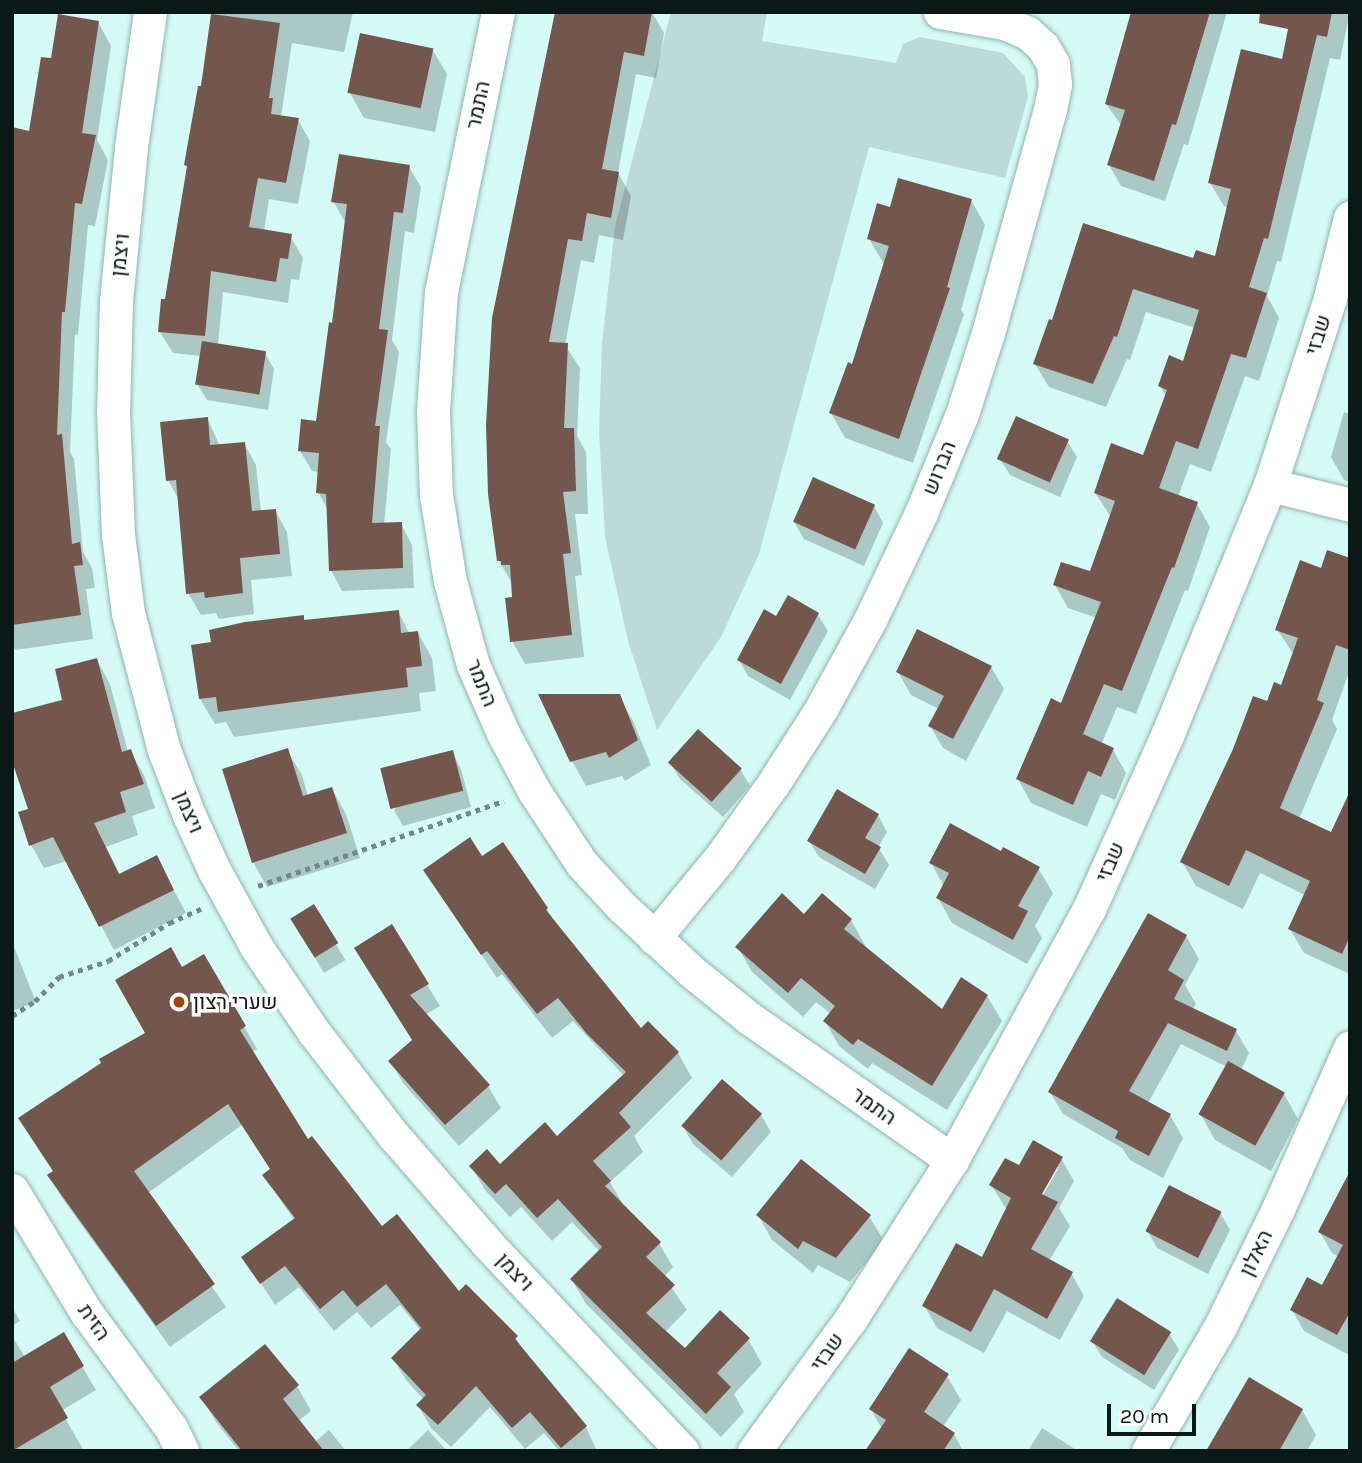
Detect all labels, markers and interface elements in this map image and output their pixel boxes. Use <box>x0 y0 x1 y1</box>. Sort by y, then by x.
street label: התמר <box>461 78 495 132</box>
street label: ויצמן <box>105 232 135 278</box>
street label: שבזי <box>1300 311 1336 359</box>
street label: הברוש <box>917 437 961 499</box>
street label: התמר <box>461 656 503 710</box>
street label: ויצמן <box>169 787 209 837</box>
street label: שבזי <box>1090 838 1130 886</box>
place label: שערי רצון <box>193 989 277 1015</box>
marker: שערי רצון <box>171 994 187 1010</box>
street label: התמר <box>847 1082 901 1130</box>
street label: האלון <box>1234 1226 1278 1280</box>
street label: ויצמן <box>491 1248 539 1296</box>
street label: הזית <box>72 1299 116 1345</box>
street label: שבזי <box>805 1328 849 1376</box>
scale bar <box>1110 1390 1199 1434</box>
text: 20 m <box>1120 1404 1169 1428</box>

